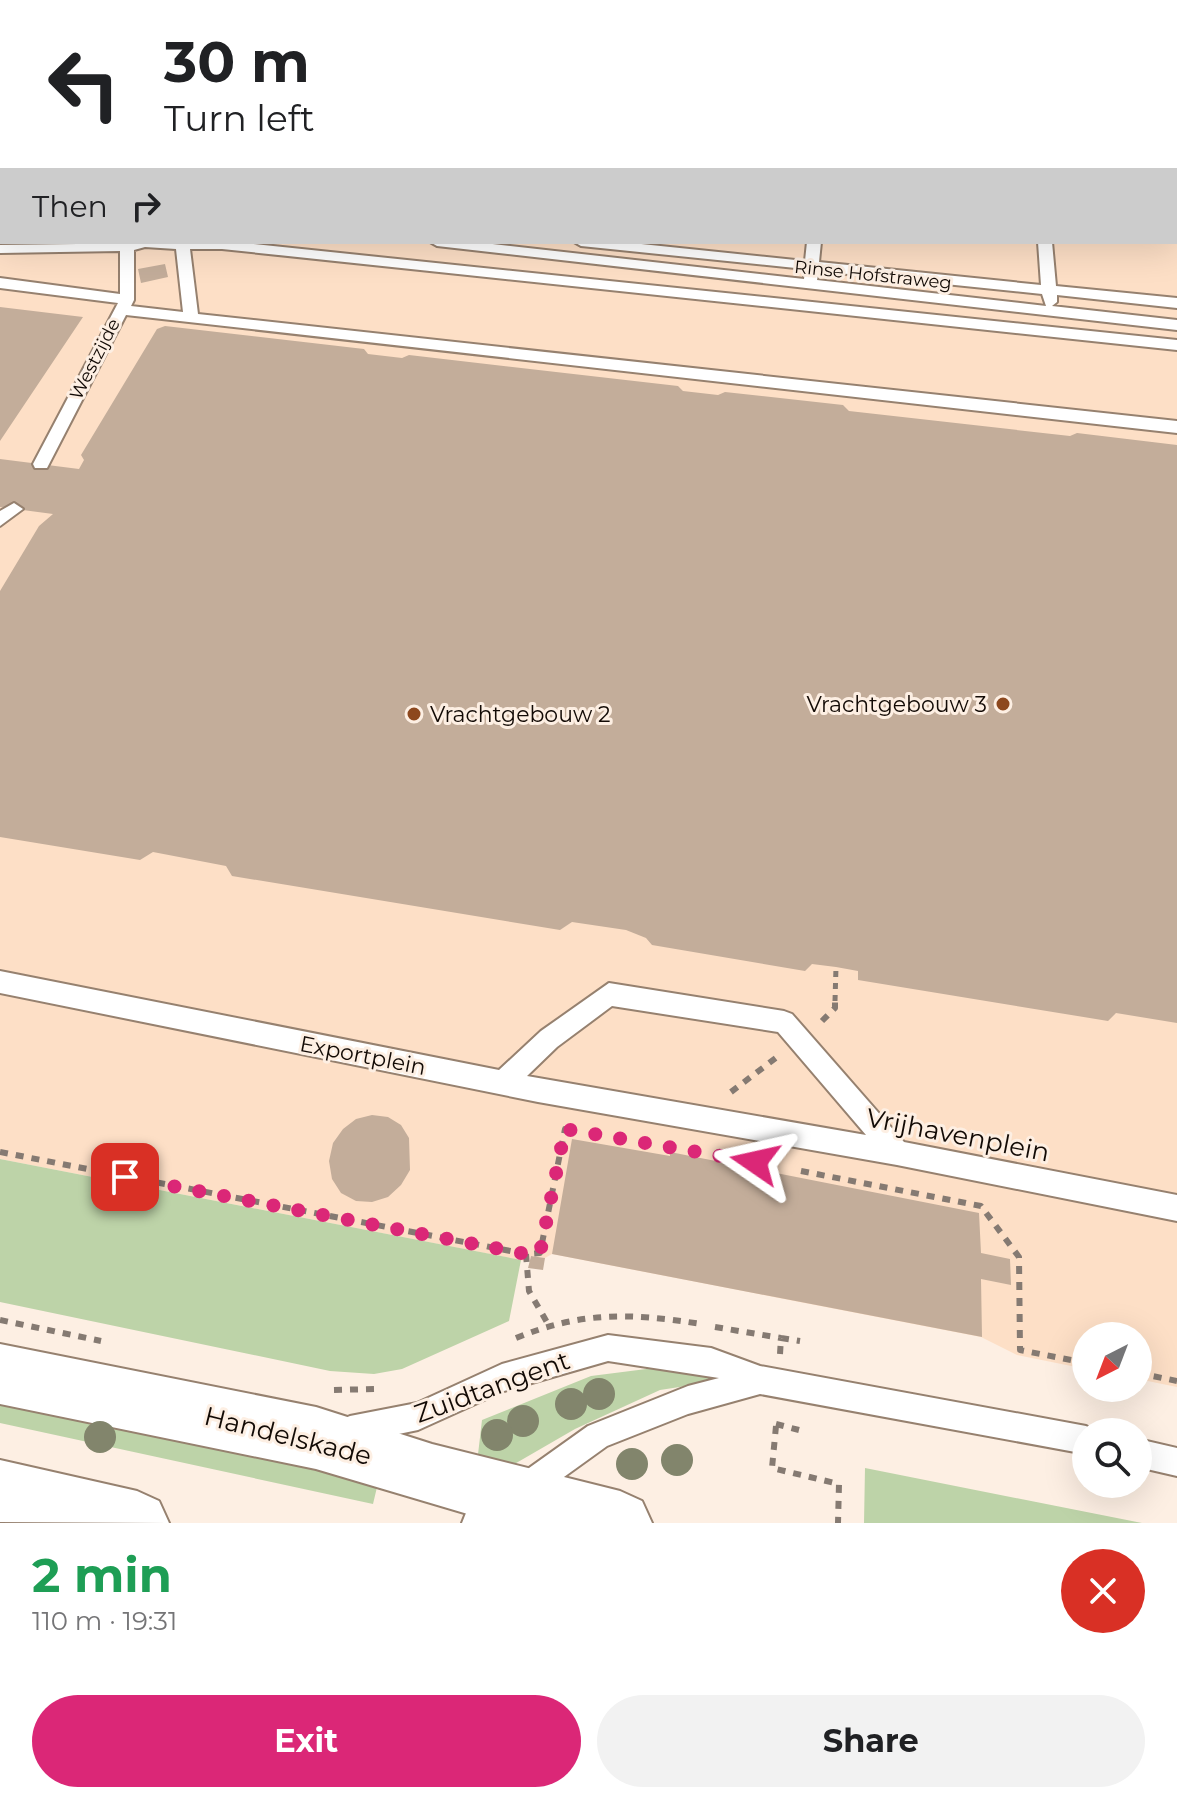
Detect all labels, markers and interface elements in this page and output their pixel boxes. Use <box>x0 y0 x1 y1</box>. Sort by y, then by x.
text: 30 m <box>164 28 310 96</box>
icon: left <box>32 32 136 136</box>
text: Turn left <box>164 96 315 140</box>
icon: right <box>124 184 168 228</box>
text: Then <box>32 188 108 225</box>
street label: Rinse Hofstraweg <box>793 256 953 294</box>
street label: Westzijde <box>65 315 125 403</box>
place label: Vrachtgebouw 3 <box>807 691 987 718</box>
marker: Vrachtgebouw 3 <box>994 695 1012 713</box>
place label: Vrachtgebouw 2 <box>430 701 611 728</box>
marker: Vrachtgebouw 2 <box>405 705 423 723</box>
street label: Exportplein <box>298 1030 428 1081</box>
street label: Vrijhavenplein <box>864 1102 1052 1168</box>
position arrow <box>713 1120 797 1204</box>
pin <box>91 1143 159 1211</box>
icon: arrive <box>103 1155 147 1199</box>
north arrow <box>1072 1322 1152 1402</box>
map controls <box>1072 1322 1152 1498</box>
street label: Zuidtangent <box>410 1344 574 1430</box>
street label: Handelskade <box>201 1400 375 1472</box>
button: search <box>1072 1418 1152 1498</box>
text: 2 min <box>32 1546 172 1604</box>
button: close <box>1061 1549 1145 1633</box>
text: 110 m · 19:31 <box>32 1605 177 1637</box>
button: Exit <box>32 1695 581 1787</box>
button: Share <box>597 1695 1145 1787</box>

